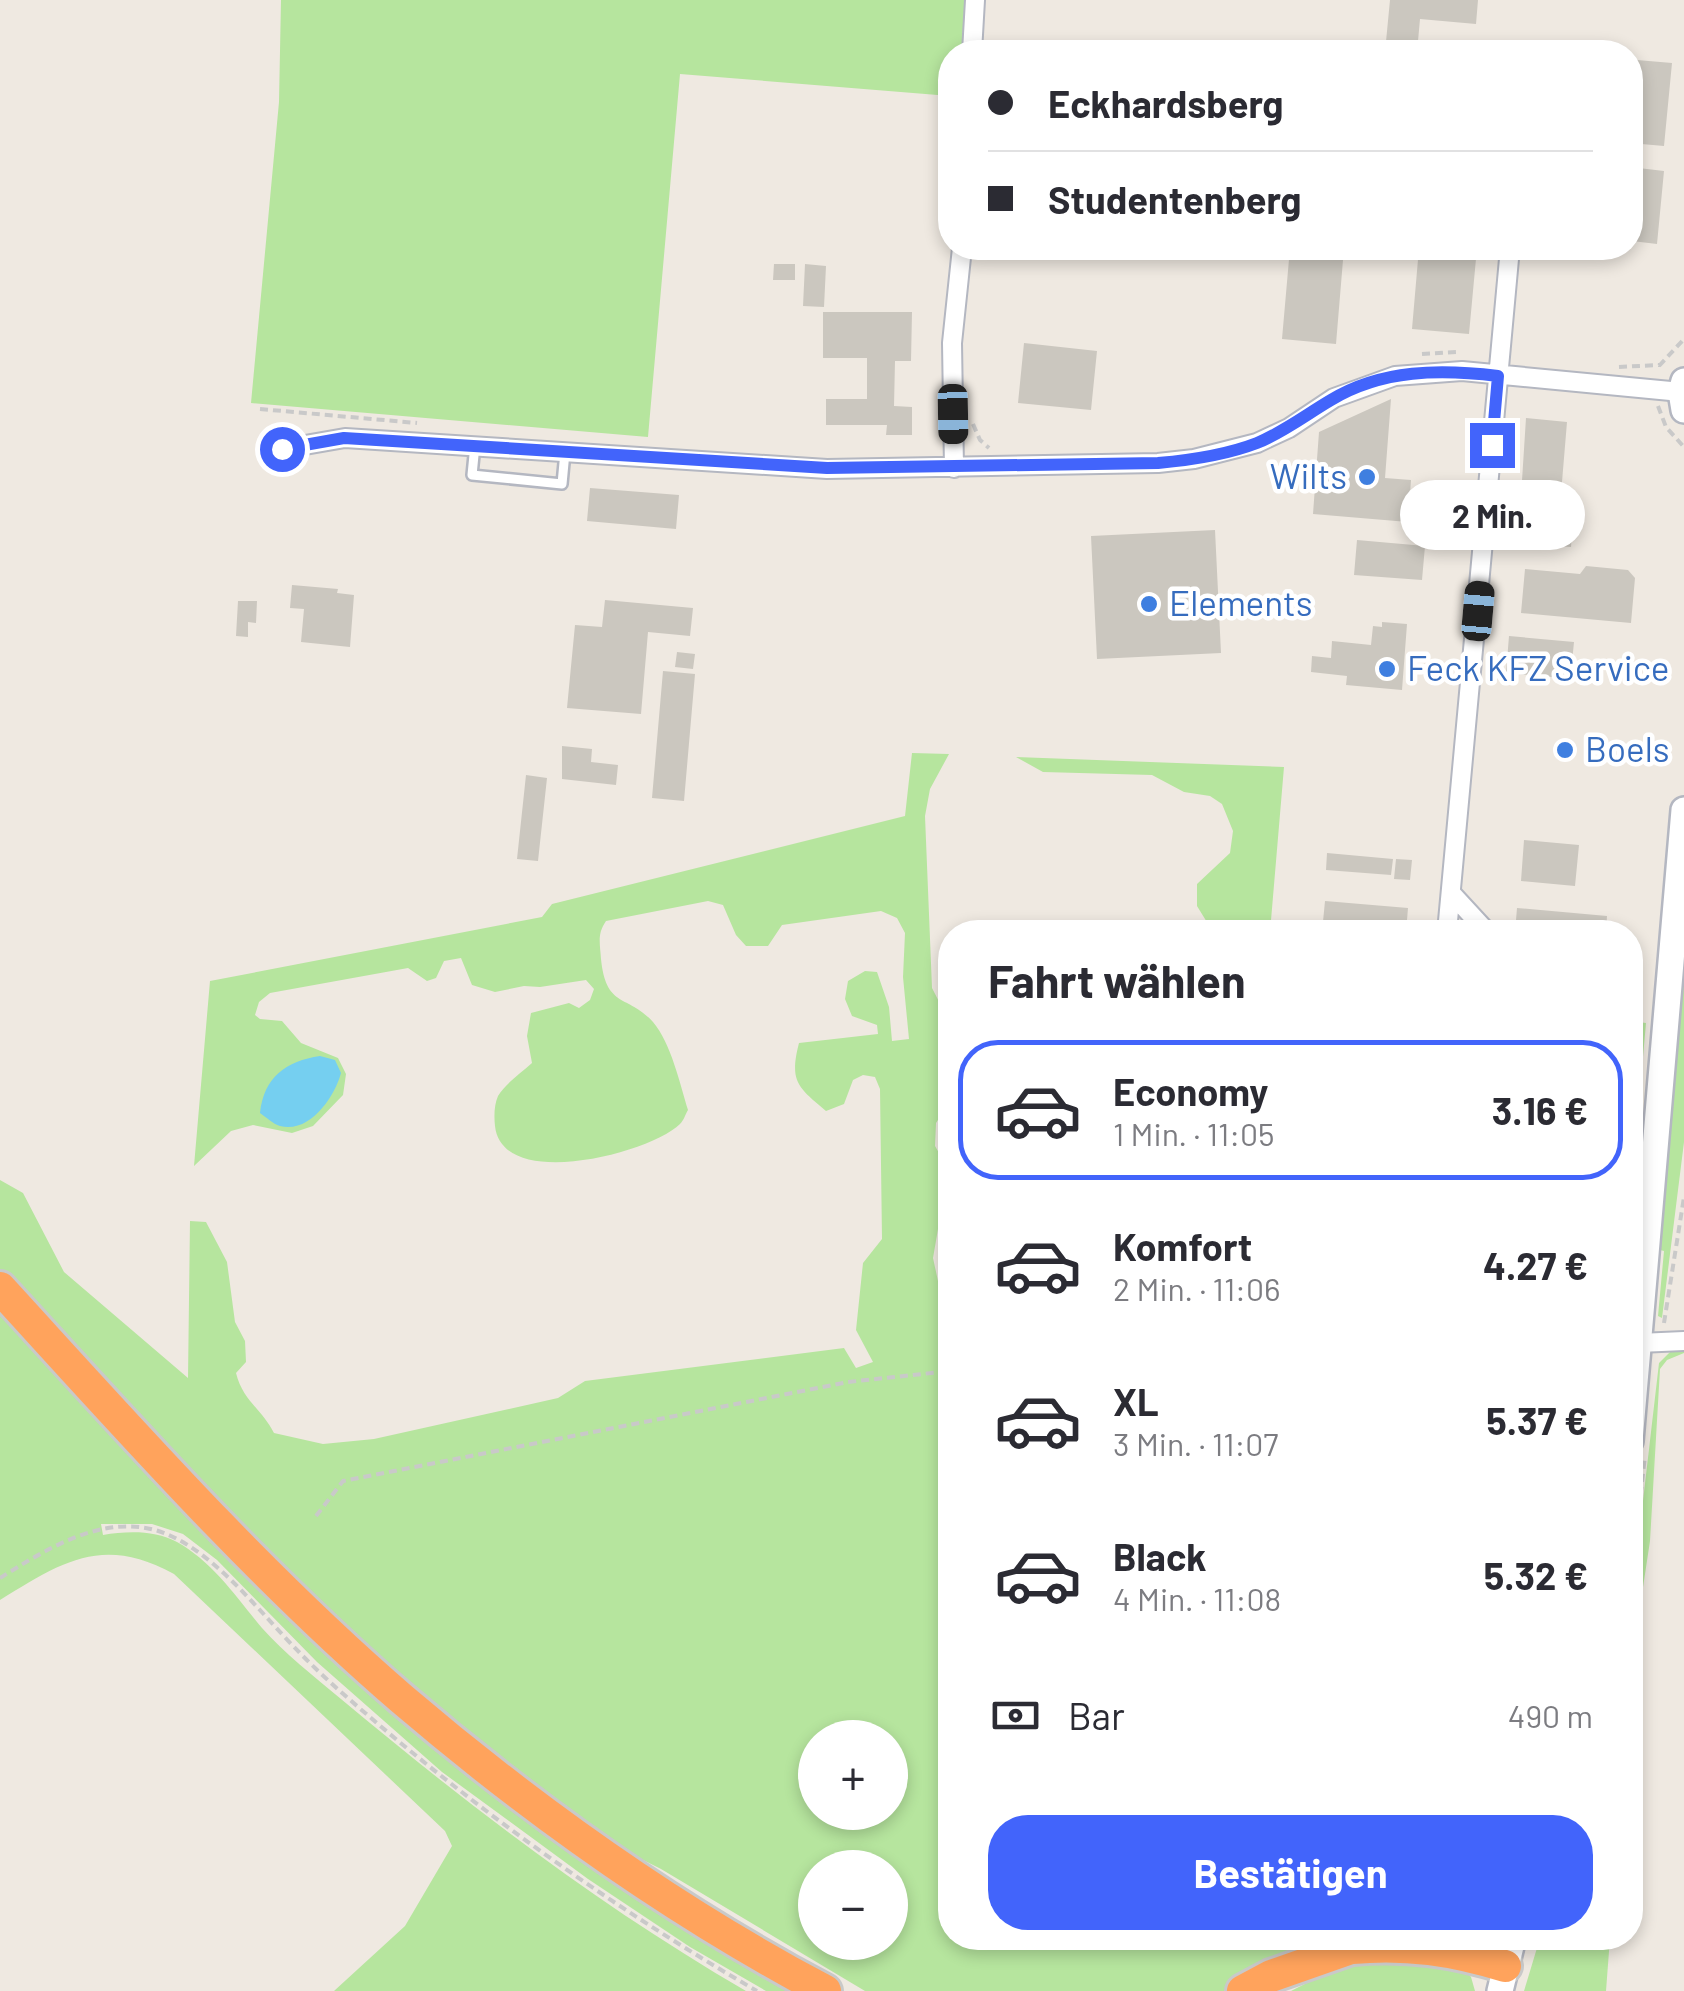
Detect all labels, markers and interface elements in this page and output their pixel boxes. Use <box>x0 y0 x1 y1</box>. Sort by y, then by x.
text: Eckhardsberg <box>1048 80 1283 126</box>
text: Studentenberg <box>1048 176 1301 222</box>
car <box>937 384 969 444</box>
route end <box>1470 423 1515 468</box>
route start <box>260 427 305 472</box>
place label: Wilts <box>1270 454 1347 496</box>
marker: Wilts <box>1356 466 1378 488</box>
callout: 2 Min. <box>1400 480 1584 550</box>
text: 2 Min. <box>1452 496 1533 534</box>
car <box>1460 580 1496 642</box>
place label: Elements <box>1169 581 1313 623</box>
marker: Elements <box>1138 593 1160 615</box>
place label: Feck KFZ Service <box>1407 646 1669 688</box>
marker: Feck KFZ Service <box>1376 658 1398 680</box>
place label: Boels <box>1585 727 1670 769</box>
marker: Boels <box>1554 739 1576 761</box>
text: Fahrt wählen <box>988 953 1246 1007</box>
icon: car <box>993 1065 1083 1155</box>
text: Economy <box>1113 1068 1268 1114</box>
text: 3.16 € <box>1492 1087 1588 1133</box>
text: 1 Min. · 11:05 <box>1113 1114 1275 1152</box>
icon: car <box>993 1220 1083 1310</box>
text: Komfort <box>1113 1223 1252 1269</box>
text: 4.27 € <box>1483 1242 1588 1288</box>
text: 2 Min. · 11:06 <box>1113 1269 1281 1307</box>
icon: car <box>993 1375 1083 1465</box>
text: XL <box>1113 1378 1159 1424</box>
text: 5.37 € <box>1486 1397 1588 1443</box>
text: 3 Min. · 11:07 <box>1113 1424 1278 1462</box>
icon: car <box>993 1530 1083 1620</box>
text: Black <box>1113 1533 1207 1579</box>
text: 5.32 € <box>1484 1552 1588 1598</box>
text: 4 Min. · 11:08 <box>1113 1579 1281 1617</box>
icon: cash <box>988 1688 1043 1743</box>
text: Bar <box>1068 1692 1125 1738</box>
text: 490 m <box>1508 1696 1593 1734</box>
map controls <box>798 1720 908 1960</box>
button: + <box>798 1720 908 1830</box>
button: Bestätigen <box>988 1815 1593 1930</box>
button: − <box>798 1850 908 1960</box>

